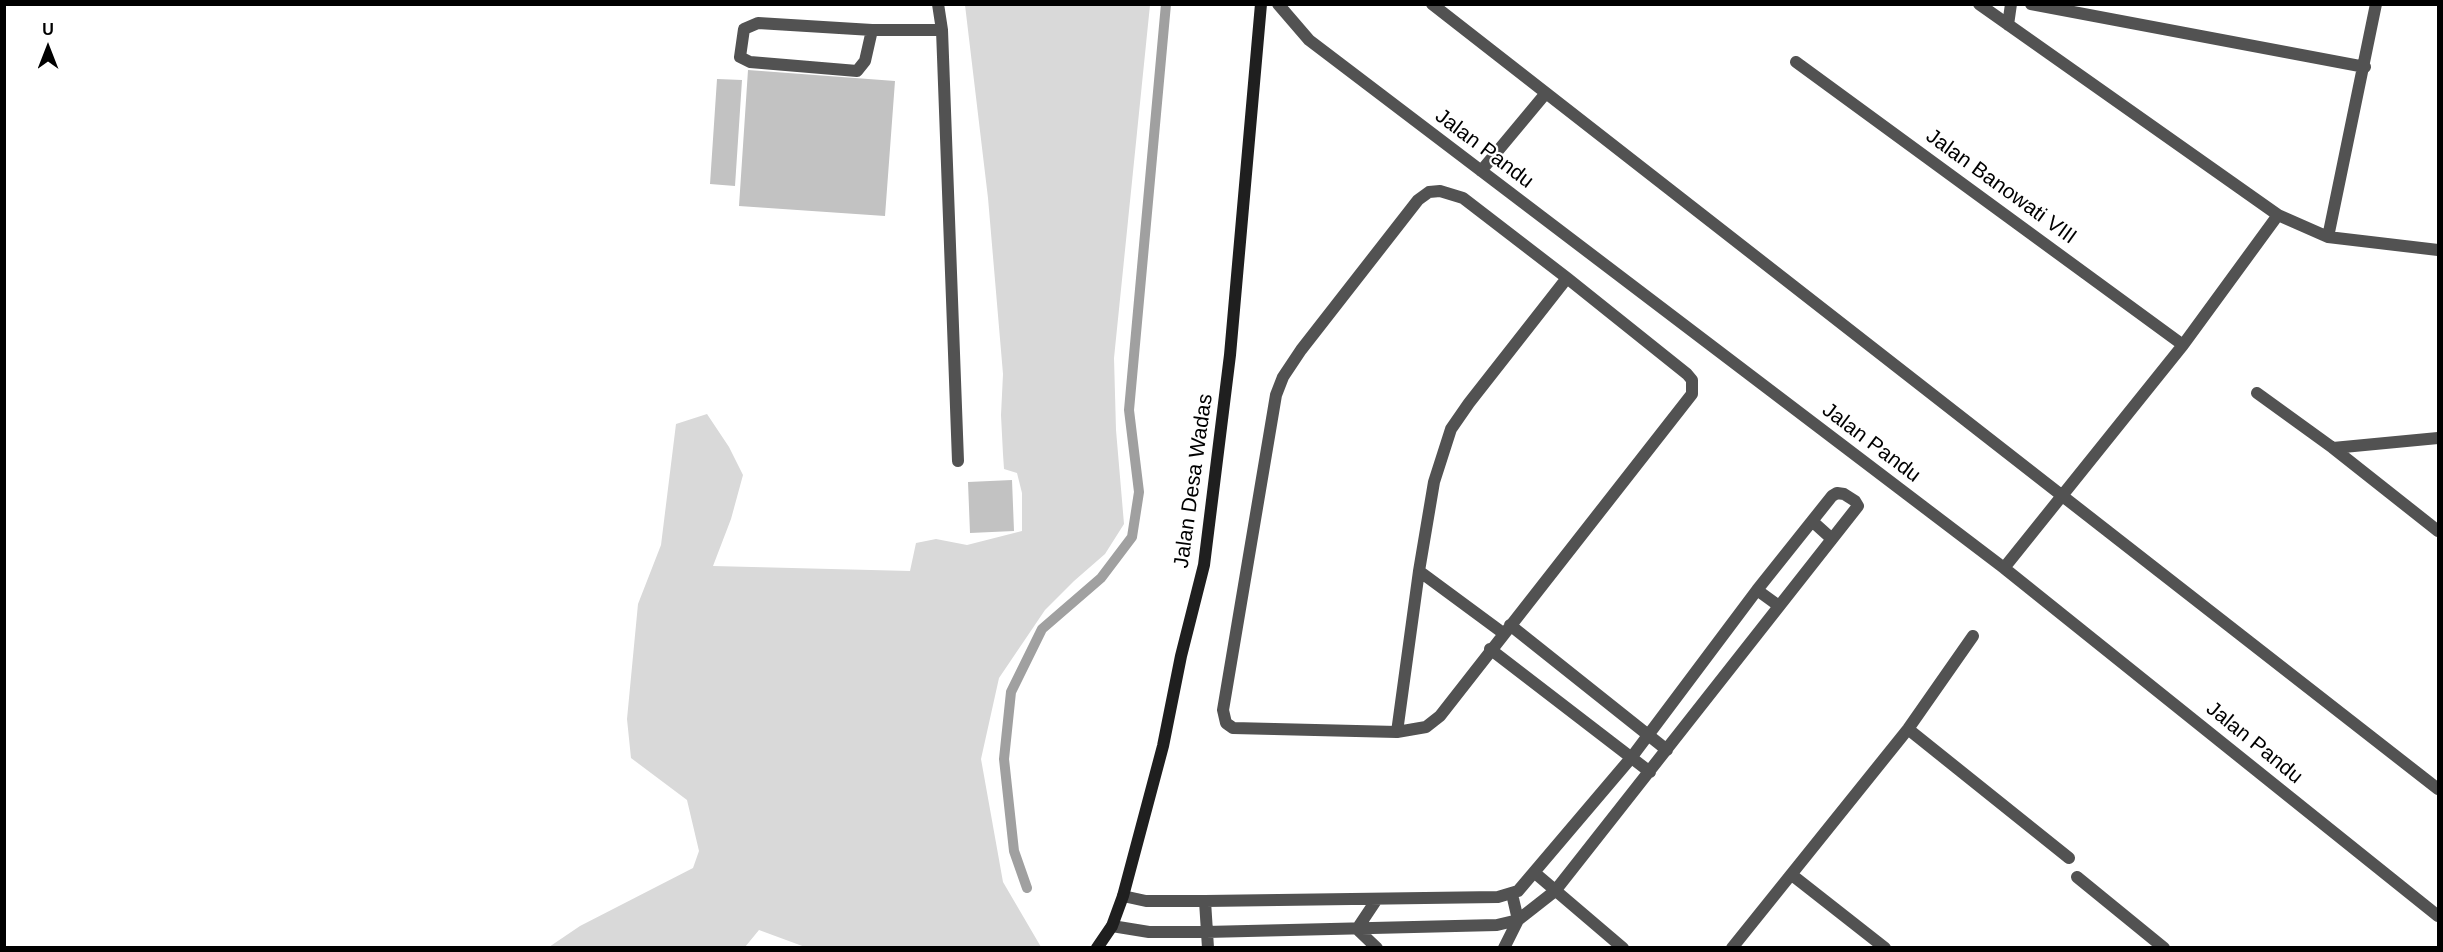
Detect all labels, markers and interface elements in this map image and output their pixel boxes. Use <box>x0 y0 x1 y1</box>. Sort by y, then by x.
north arrow <box>18 18 78 78</box>
text: U <box>42 21 54 38</box>
street label: Jalan Pandu <box>1430 104 1538 194</box>
street label: Jalan Banowati VIII <box>1921 124 2081 250</box>
street label: Jalan Desa Wadas <box>1169 392 1219 570</box>
street label: Jalan Pandu <box>1817 398 1925 488</box>
street label: Jalan Pandu <box>2201 696 2307 790</box>

